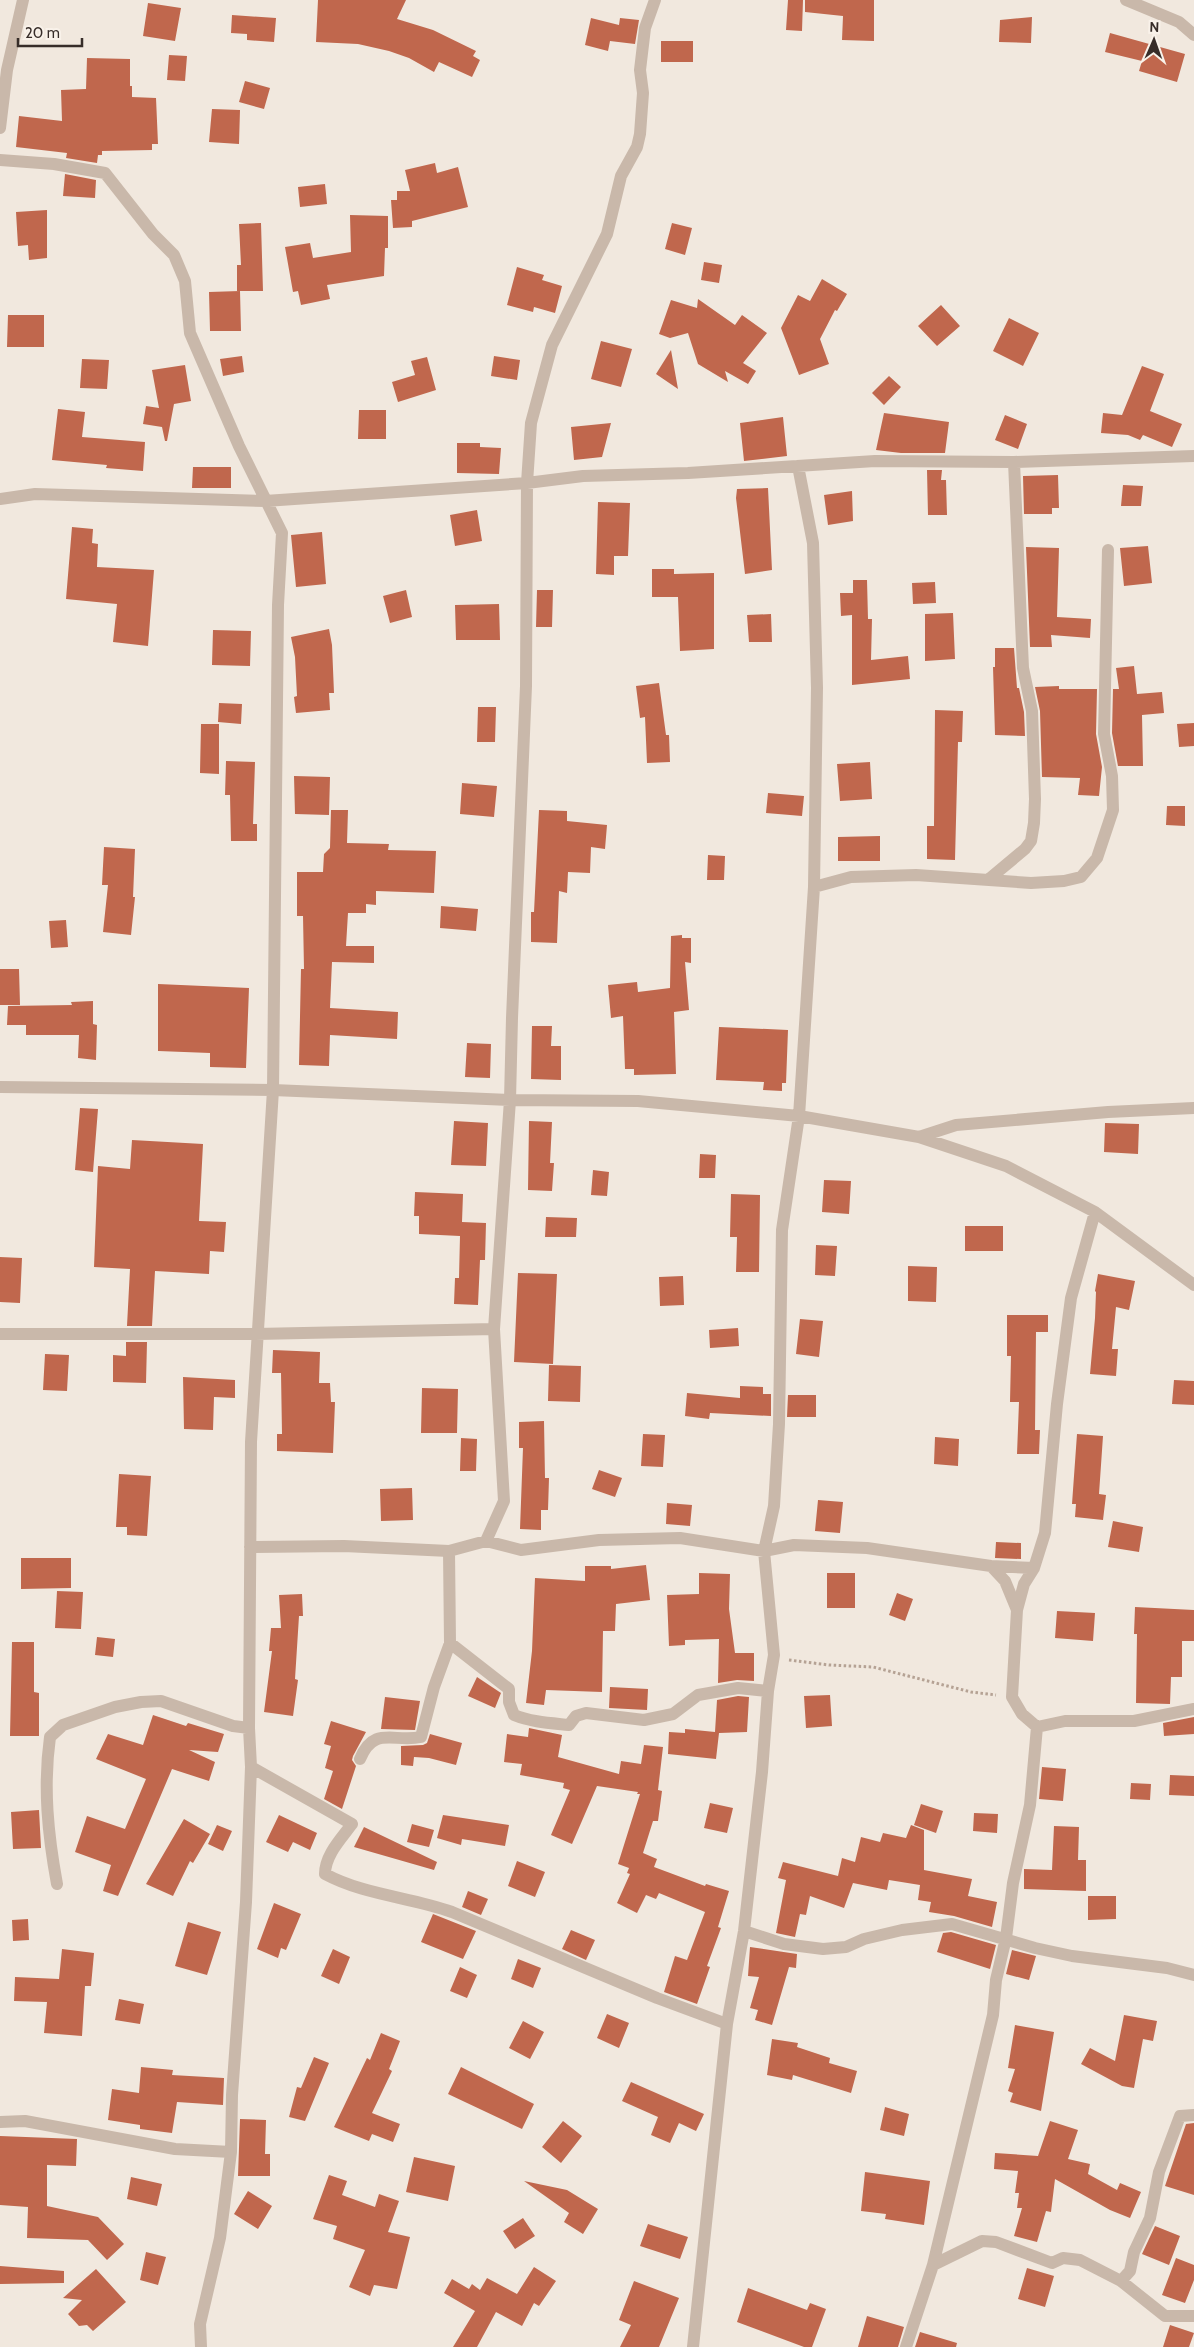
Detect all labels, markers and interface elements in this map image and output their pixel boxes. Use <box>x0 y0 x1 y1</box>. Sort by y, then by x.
scale bar <box>18 15 81 47</box>
north arrow <box>1129 15 1179 65</box>
text: N <box>1149 18 1160 36</box>
text: 20 m <box>25 24 60 42</box>

